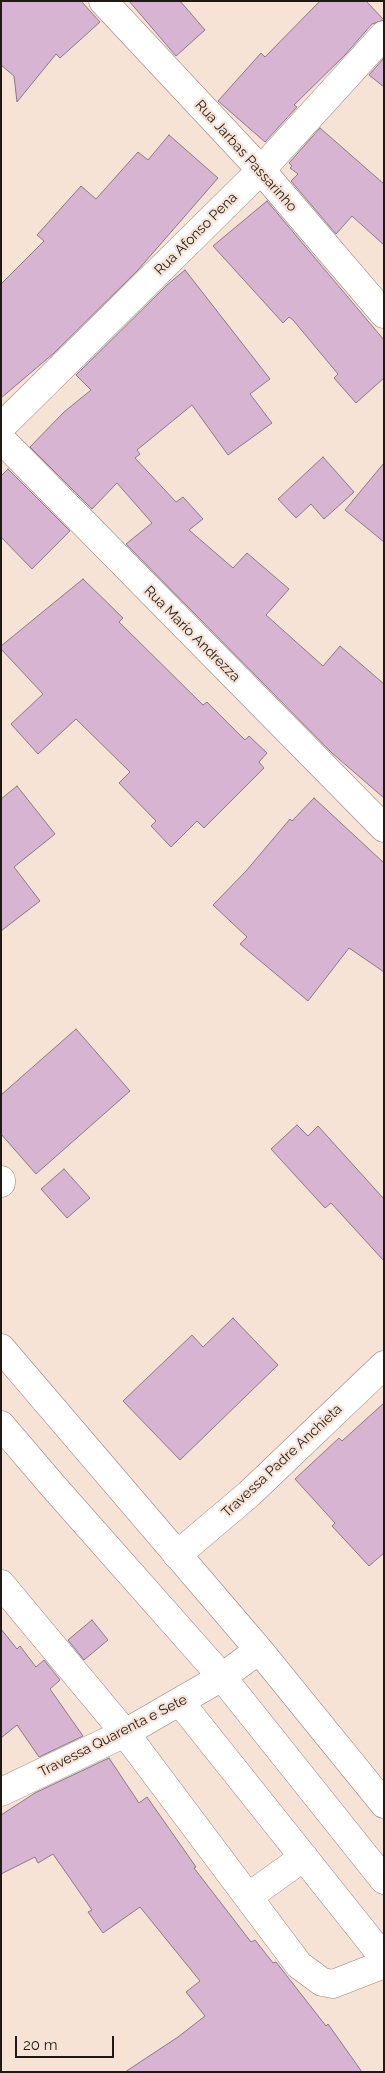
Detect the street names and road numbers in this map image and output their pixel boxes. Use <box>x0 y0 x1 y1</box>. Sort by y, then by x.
street label: Rua Jarbas Passarinho <box>191 97 301 215</box>
street label: Rua Afonso Pena <box>151 189 241 279</box>
street label: Rua Mario Andrezza <box>141 583 243 685</box>
street label: Travessa Padre Anchieta <box>218 1401 346 1521</box>
street label: Travessa Quarenta e Sete <box>36 1691 190 1781</box>

